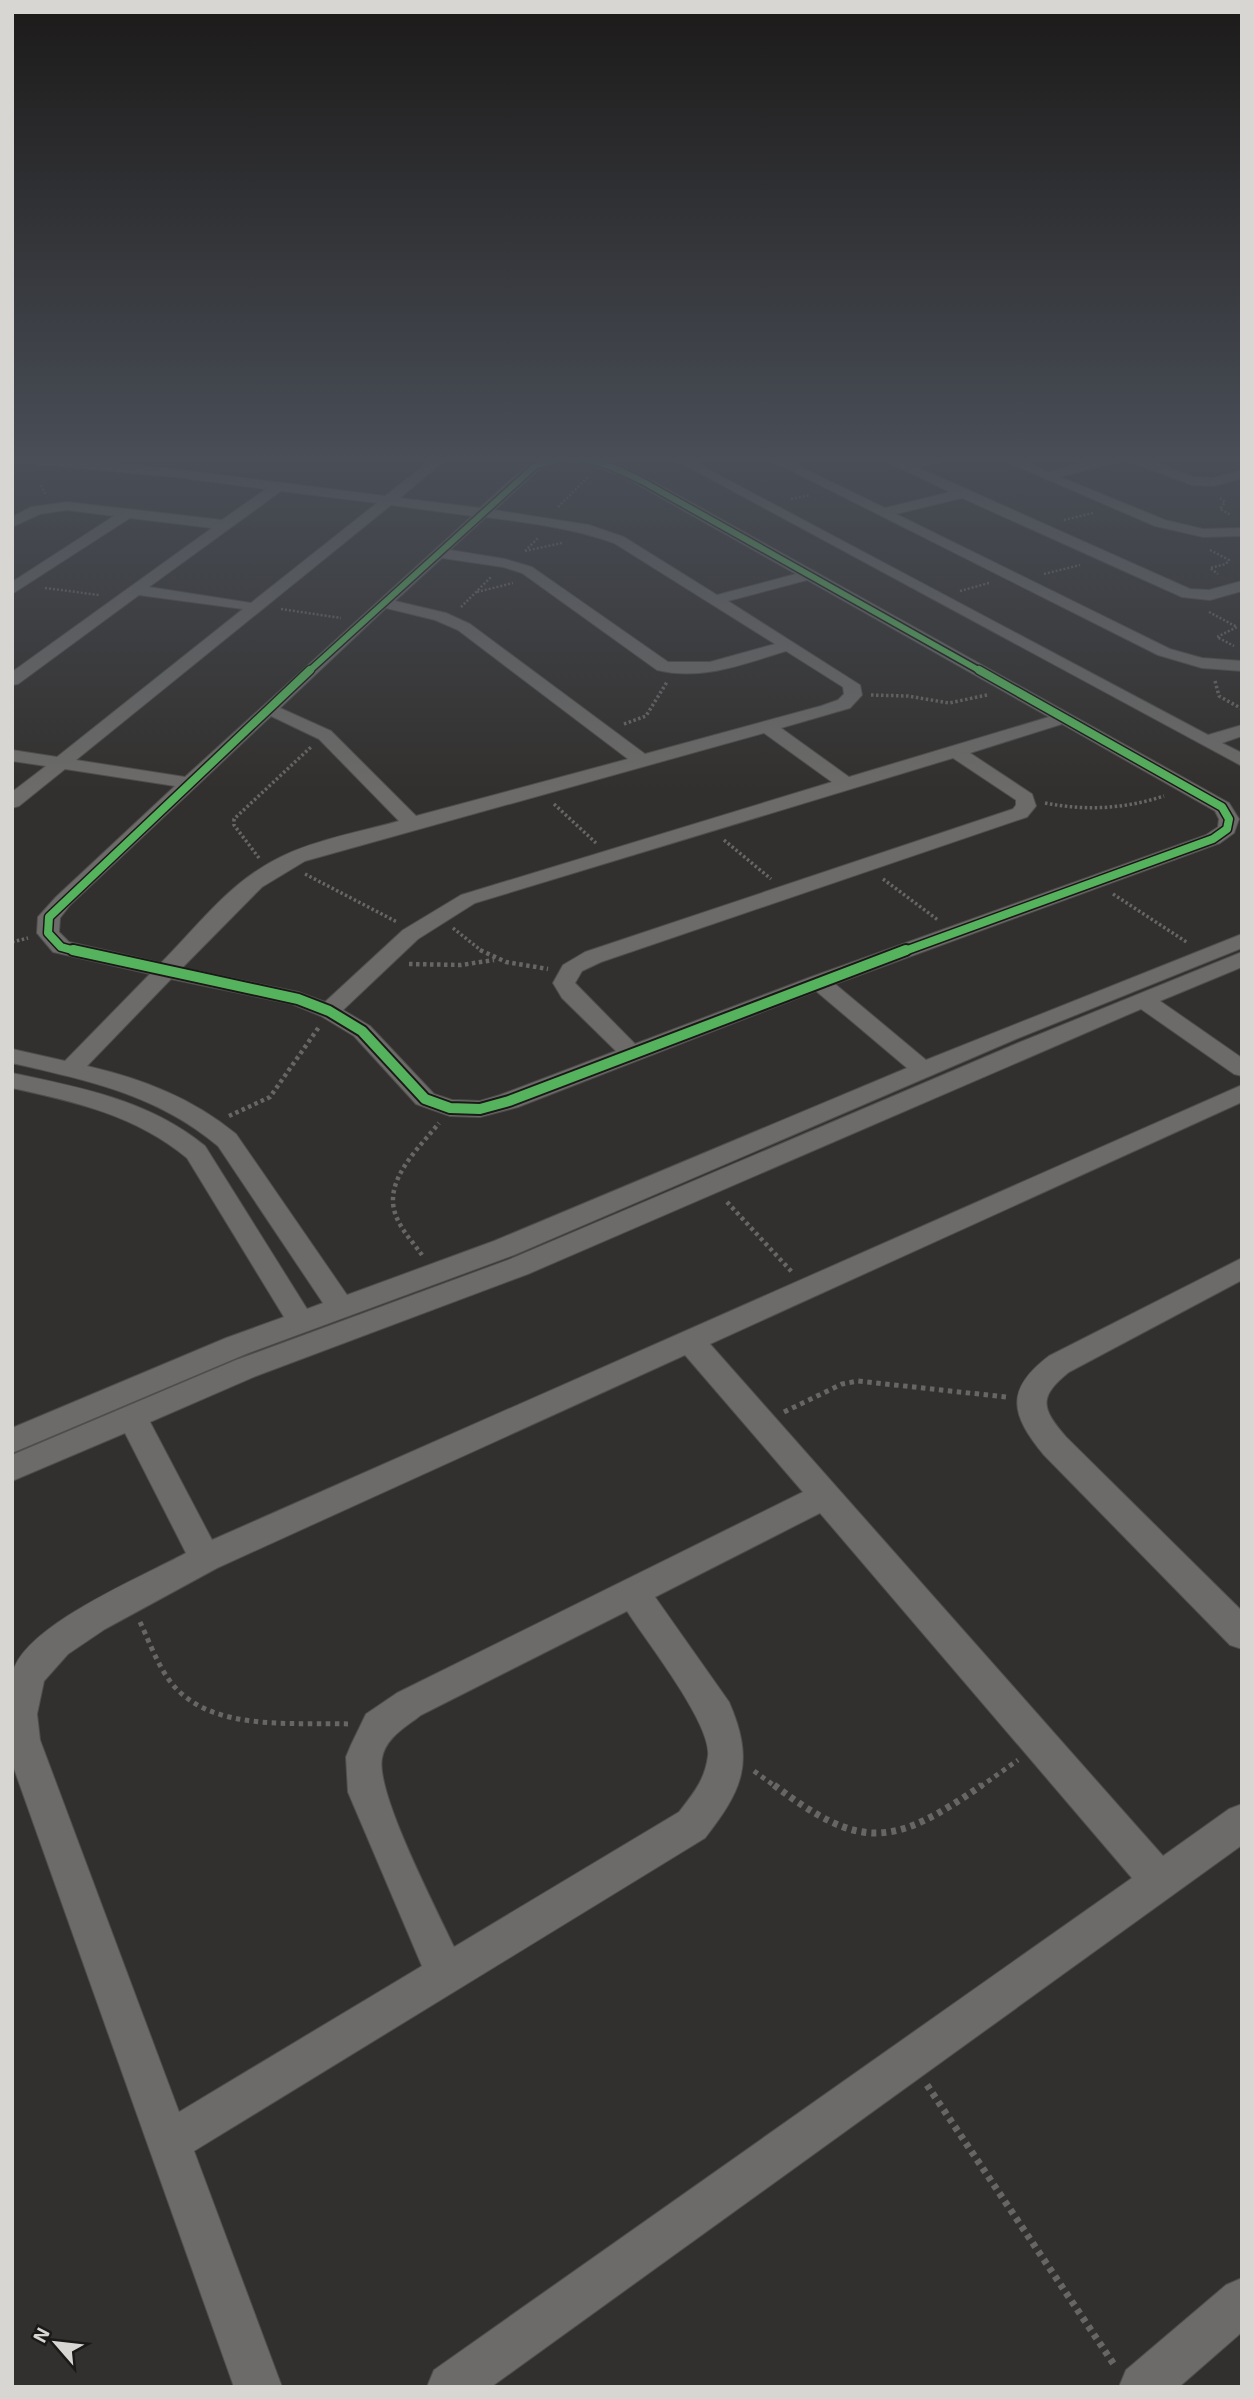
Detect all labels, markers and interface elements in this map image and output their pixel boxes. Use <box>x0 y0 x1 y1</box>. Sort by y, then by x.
north arrow <box>21 2308 91 2378</box>
text: N <box>27 2323 54 2346</box>

